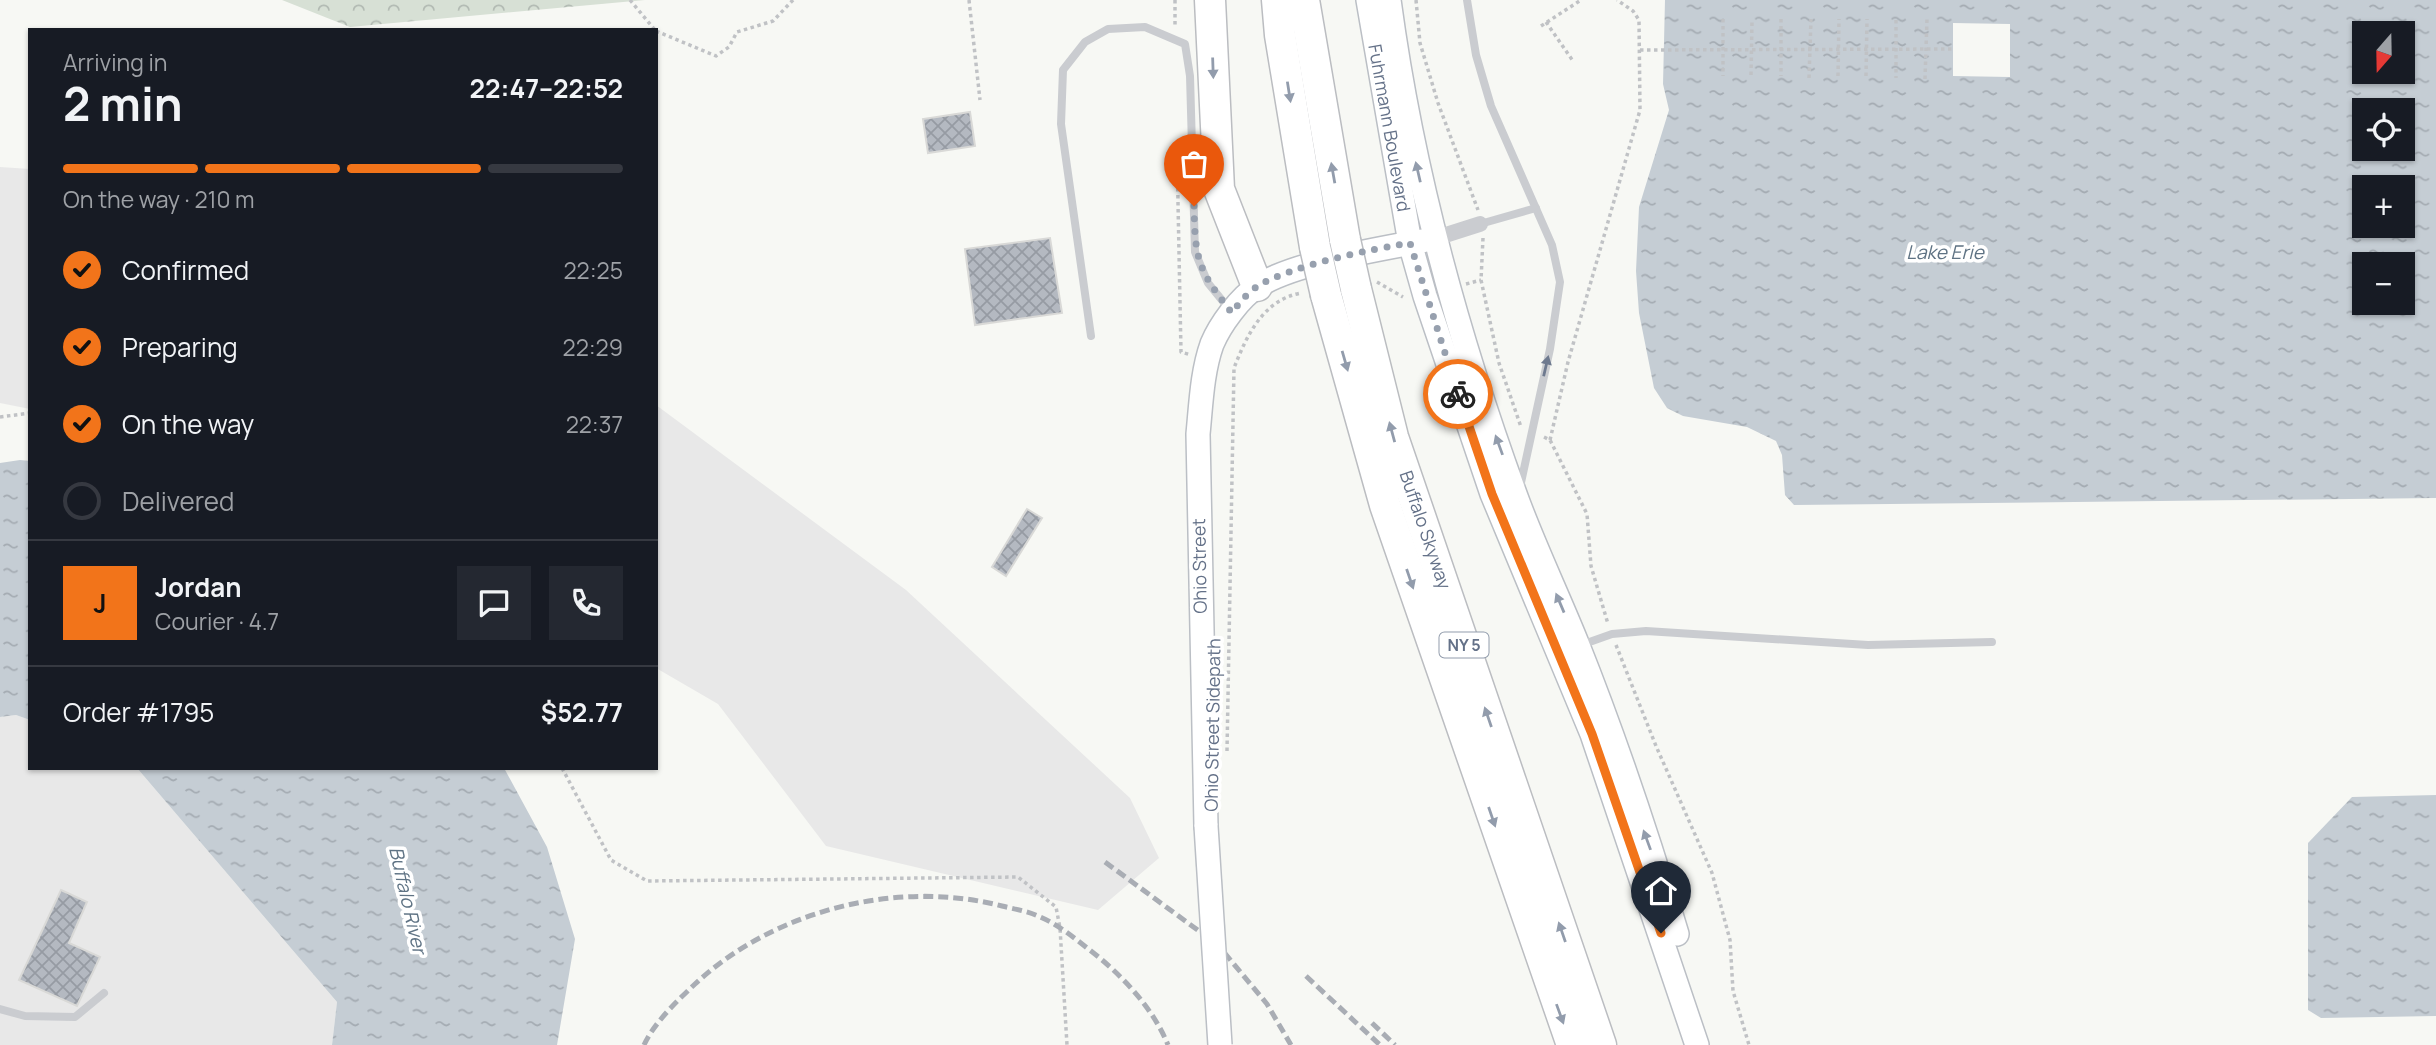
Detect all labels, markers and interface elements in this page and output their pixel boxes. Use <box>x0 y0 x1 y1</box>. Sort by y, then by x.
north arrow <box>2352 21 2415 84</box>
map controls <box>2352 21 2415 315</box>
street label: Fuhrmann Boulevard <box>1363 42 1417 213</box>
text: Arriving in <box>63 46 168 78</box>
one-way arrow <box>1207 57 1218 79</box>
text: 22:47–22:52 <box>470 70 623 106</box>
text: 2 min <box>63 72 183 135</box>
one-way arrow <box>1284 81 1295 103</box>
button: locate <box>2352 98 2415 161</box>
pin <box>1164 134 1224 206</box>
icon: bag <box>1175 145 1213 183</box>
one-way arrow <box>1413 161 1424 183</box>
one-way arrow <box>1327 162 1338 184</box>
button: + <box>2352 175 2415 238</box>
text: On the way · 210 m <box>63 183 255 215</box>
water label: Lake Erie <box>1906 239 1986 265</box>
icon: check <box>63 251 101 289</box>
text: Confirmed <box>122 252 249 288</box>
button: − <box>2352 252 2415 315</box>
text: 22:25 <box>564 254 623 286</box>
icon: check <box>63 328 101 366</box>
text: Preparing <box>122 329 238 365</box>
text: 22:29 <box>563 331 623 363</box>
one-way arrow <box>1340 351 1350 372</box>
one-way arrow <box>1541 355 1552 377</box>
courier <box>1423 359 1493 429</box>
icon: bike <box>1439 375 1477 413</box>
icon: check <box>63 405 101 443</box>
text: On the way <box>122 406 254 442</box>
text: 22:37 <box>566 408 623 440</box>
one-way arrow <box>1386 421 1397 443</box>
one-way arrow <box>1493 434 1504 455</box>
street label: Buffalo Skyway <box>1394 467 1458 592</box>
text: Delivered <box>122 483 234 519</box>
street label: Ohio Street <box>1186 518 1212 614</box>
button: chat <box>457 566 531 640</box>
button: phone <box>549 566 623 640</box>
one-way arrow <box>1405 568 1416 589</box>
text: Jordan <box>155 569 241 605</box>
text: J <box>93 585 107 621</box>
one-way arrow <box>1554 593 1566 613</box>
text: Courier · 4.7 <box>155 605 279 637</box>
road number: NY 5 <box>1440 632 1488 658</box>
street label: Ohio Street Sidepath <box>1198 638 1226 812</box>
text: Order #1795 <box>63 694 214 730</box>
text: $52.77 <box>541 694 623 730</box>
one-way arrow <box>1483 706 1493 727</box>
one-way arrow <box>1487 807 1498 828</box>
one-way arrow <box>1641 829 1652 850</box>
water label: Buffalo River <box>383 844 433 958</box>
pin <box>1631 861 1691 933</box>
icon: home <box>1642 872 1680 910</box>
one-way arrow <box>1556 922 1567 943</box>
one-way arrow <box>1555 1003 1566 1024</box>

